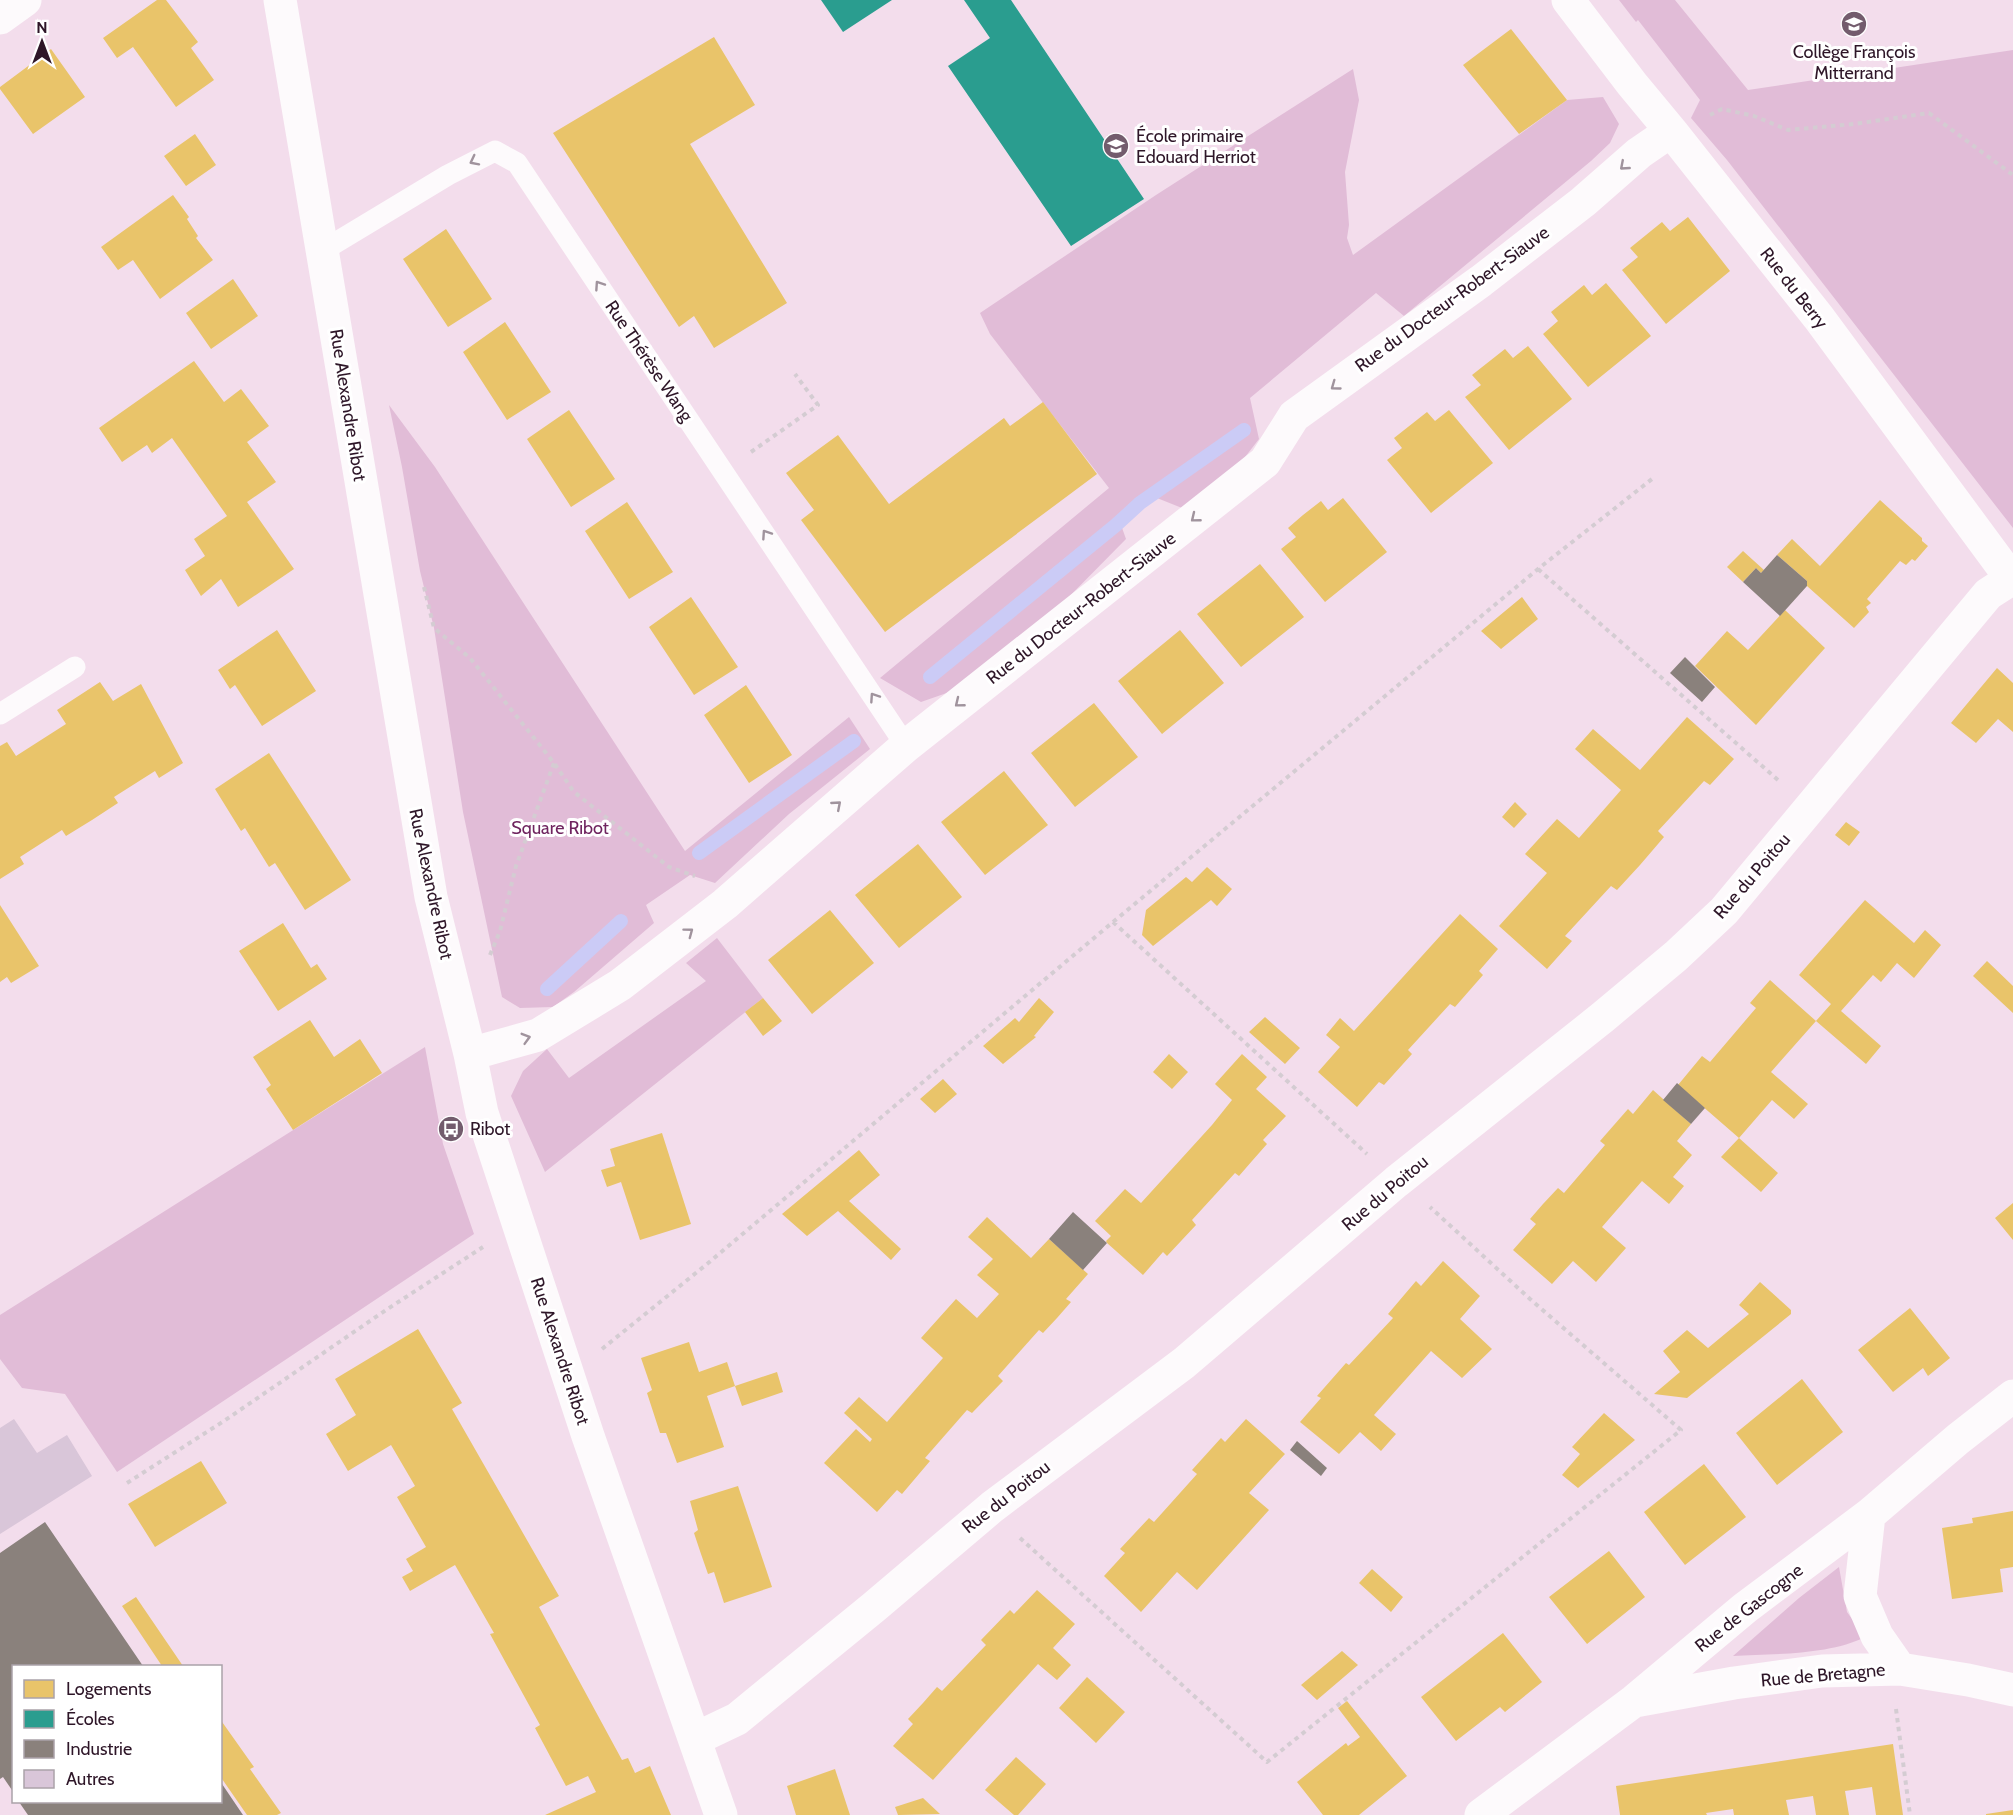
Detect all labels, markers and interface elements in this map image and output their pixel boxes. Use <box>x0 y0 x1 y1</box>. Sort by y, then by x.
school or university icon: Collège François Mitterrand <box>1839 9 1869 39</box>
north arrow <box>12 12 72 72</box>
text: N <box>36 18 48 37</box>
place label: Collège François Mitterrand <box>1793 41 1915 84</box>
place label: École primaire Edouard Herriot <box>1136 125 1256 168</box>
school or university icon: École primaire Edouard Herriot <box>1101 131 1131 161</box>
one-way arrow <box>470 154 481 165</box>
one-way arrow <box>1620 159 1631 170</box>
street label: Rue du Docteur-Robert-Siauve <box>1351 221 1553 377</box>
street label: Rue du Berry <box>1755 243 1833 333</box>
one-way arrow <box>595 281 606 292</box>
street label: Rue Thérèse Wang <box>600 296 698 427</box>
street label: Rue Alexandre Ribot <box>325 327 371 483</box>
one-way arrow <box>1331 378 1342 389</box>
one-way arrow <box>1191 510 1202 521</box>
street label: Rue du Docteur-Robert-Siauve <box>982 527 1180 689</box>
one-way arrow <box>762 530 773 541</box>
one-way arrow <box>869 693 881 703</box>
one-way arrow <box>955 695 966 706</box>
one-way arrow <box>830 801 841 812</box>
street label: Rue Alexandre Ribot <box>404 806 458 962</box>
park label: Square Ribot <box>511 817 609 839</box>
street label: Rue du Poitou <box>1709 829 1795 923</box>
one-way arrow <box>682 928 693 939</box>
one-way arrow <box>521 1033 531 1045</box>
bus stop icon: Ribot <box>436 1114 466 1144</box>
place label: Ribot <box>470 1118 510 1140</box>
street label: Rue du Poitou <box>1337 1151 1433 1235</box>
street label: Rue Alexandre Ribot <box>526 1274 594 1428</box>
street label: Rue du Poitou <box>957 1456 1055 1538</box>
street label: Rue de Gascogne <box>1691 1559 1807 1657</box>
street label: Rue de Bretagne <box>1760 1659 1886 1691</box>
legend <box>12 1665 222 1803</box>
text: Logements <box>66 1678 151 1700</box>
text: Écoles <box>66 1708 114 1730</box>
text: Industrie <box>66 1738 132 1760</box>
text: Autres <box>66 1768 115 1790</box>

